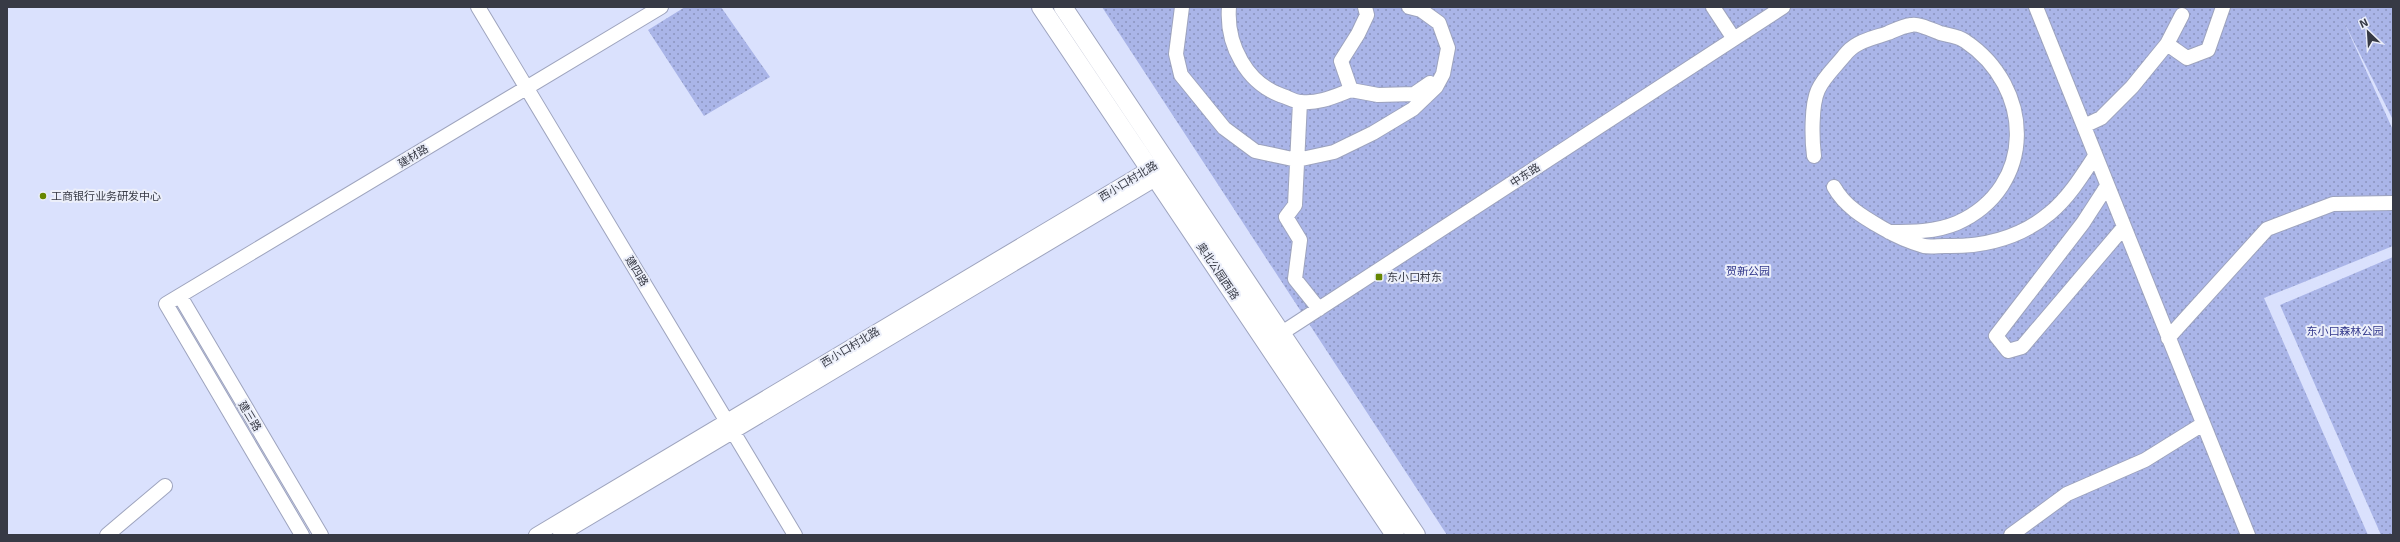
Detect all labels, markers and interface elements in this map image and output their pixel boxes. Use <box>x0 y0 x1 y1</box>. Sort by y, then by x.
north arrow <box>2348 12 2388 52</box>
text: N <box>2357 15 2370 30</box>
street label: 建材路 <box>395 142 430 170</box>
street label: 西小口村北路 <box>1096 158 1159 203</box>
street label: 中东路 <box>1507 160 1542 189</box>
place label: 工商银行业务研发中心 <box>51 189 161 202</box>
marker: 工商银行业务研发中心 <box>38 191 48 201</box>
street label: 奥北公园西路 <box>1195 240 1242 302</box>
street label: 建四路 <box>623 253 651 288</box>
park label: 贺新公园 <box>1726 264 1770 277</box>
place label: 东小口村东 <box>1387 270 1442 283</box>
marker: 东小口村东 <box>1374 272 1384 282</box>
street label: 西小口村北路 <box>818 324 881 369</box>
park label: 东小口森林公园 <box>2307 324 2384 337</box>
street label: 建三路 <box>236 398 264 433</box>

